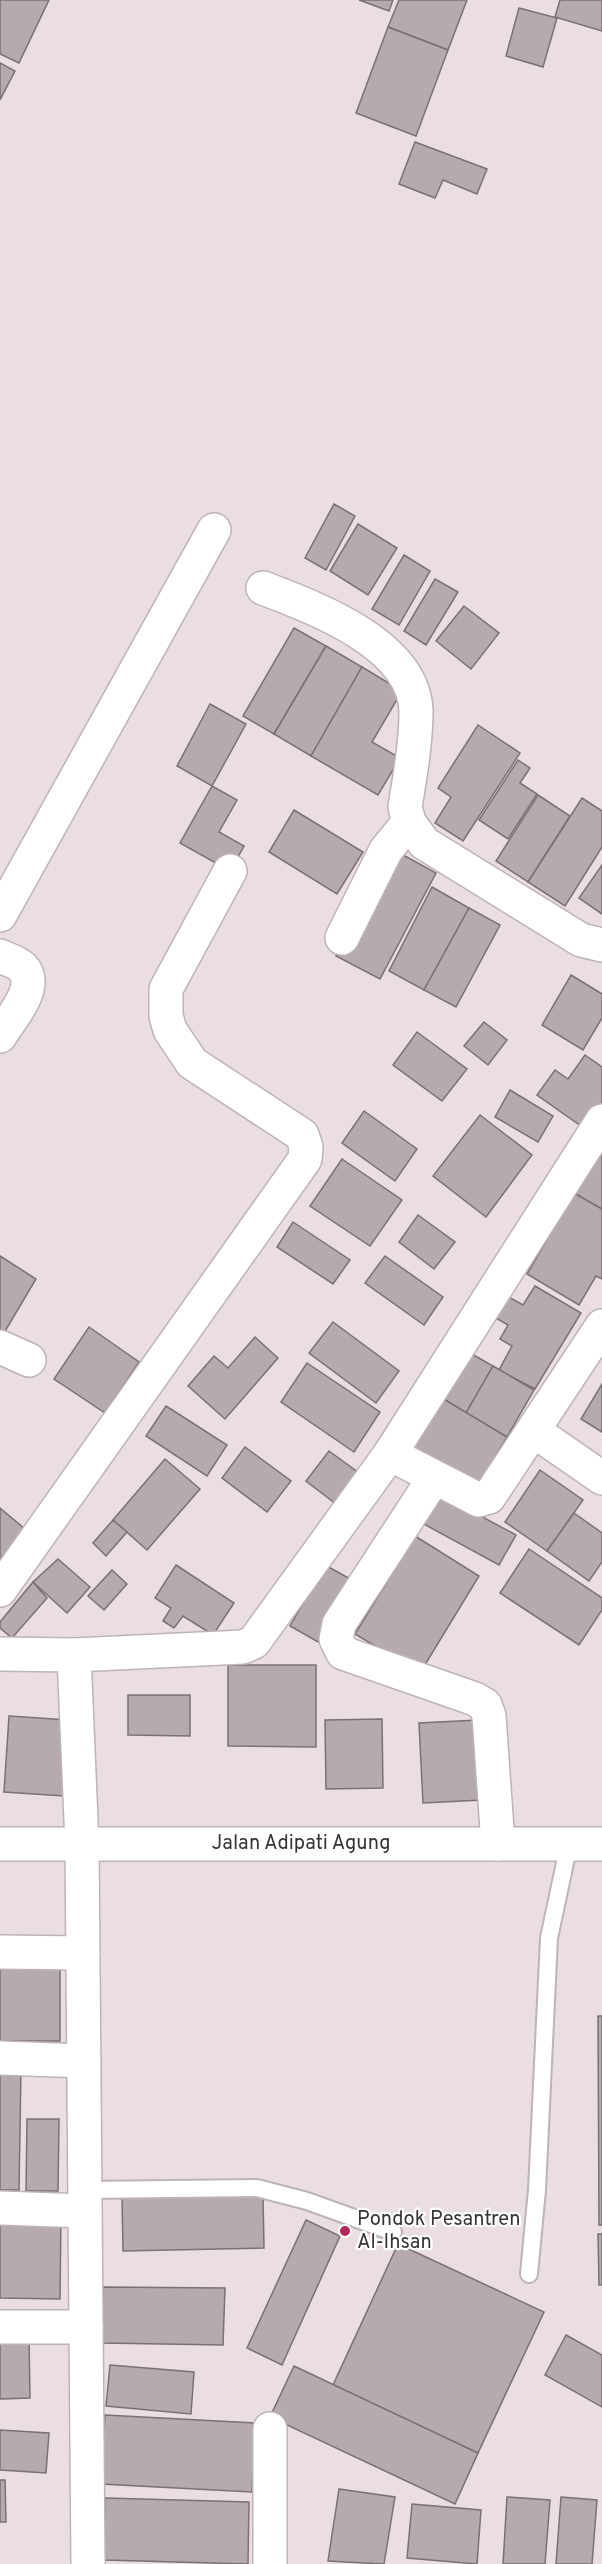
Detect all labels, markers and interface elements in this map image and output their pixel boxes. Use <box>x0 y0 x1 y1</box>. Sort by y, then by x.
street label: Jalan Adipati Agung <box>211 1831 391 1857</box>
place label: Pondok Pesantren Al-Ihsan <box>357 2207 520 2256</box>
marker: Pondok Pesantren Al-Ihsan <box>338 2224 352 2238</box>

